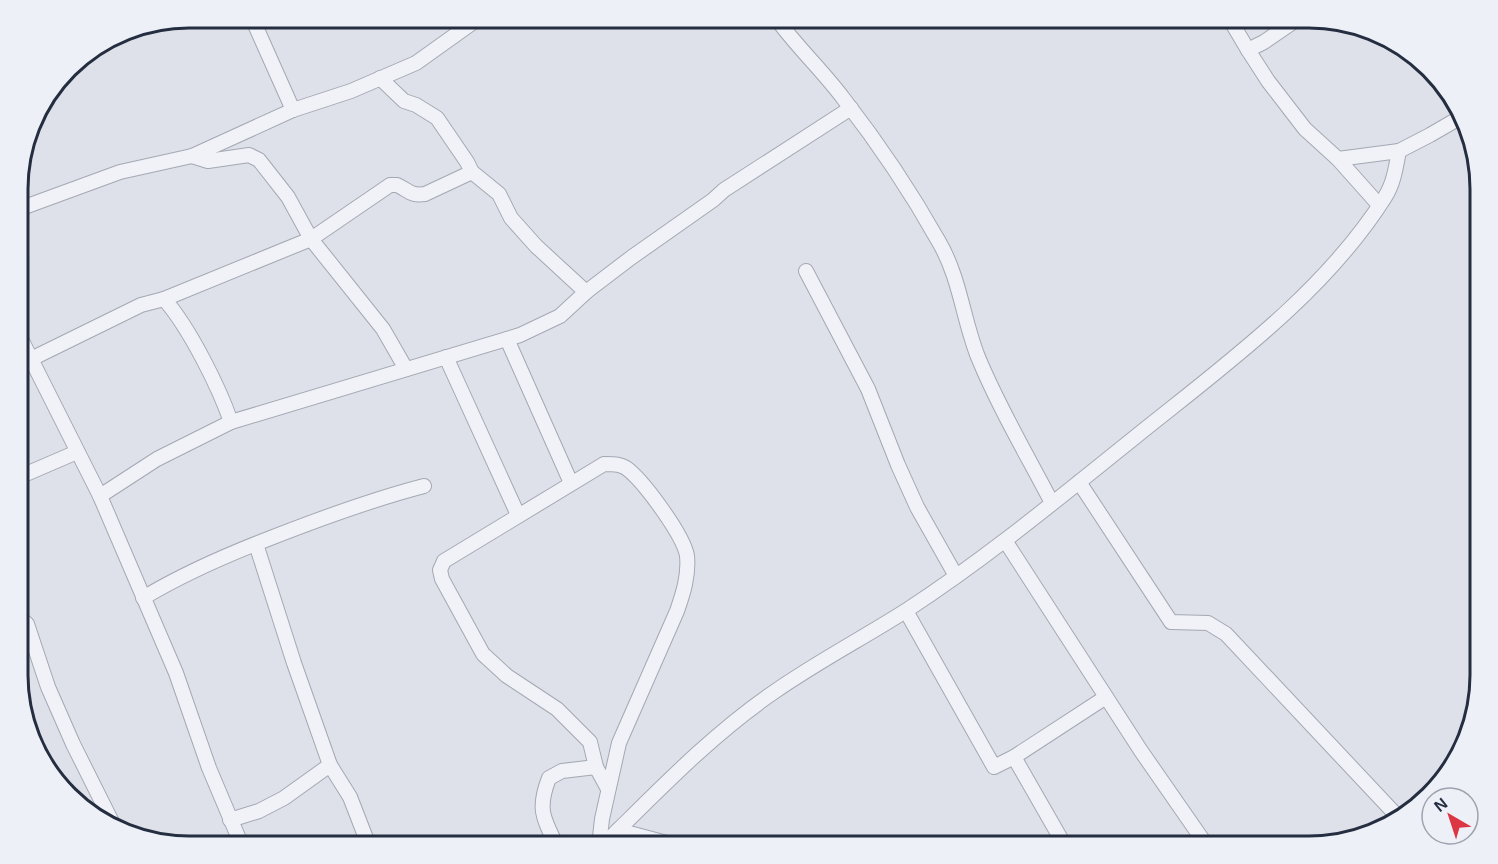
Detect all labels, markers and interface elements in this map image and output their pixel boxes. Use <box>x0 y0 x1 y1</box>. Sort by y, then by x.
north arrow <box>1420 786 1480 846</box>
text: N <box>1431 794 1451 815</box>

